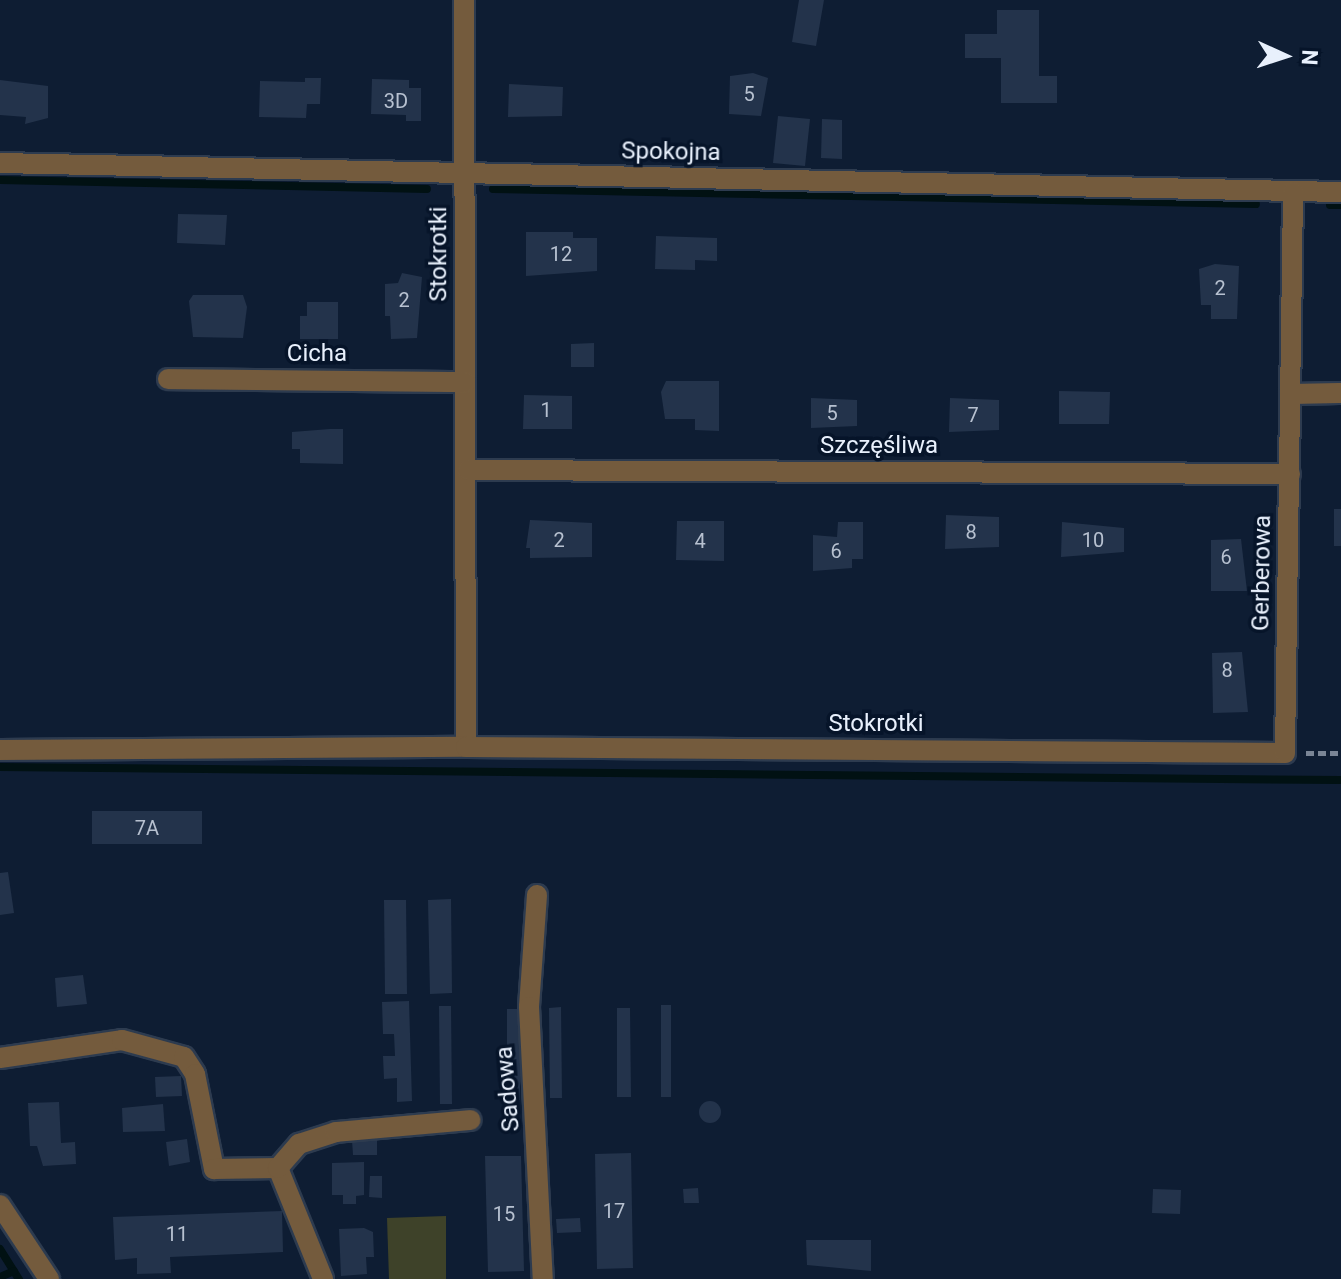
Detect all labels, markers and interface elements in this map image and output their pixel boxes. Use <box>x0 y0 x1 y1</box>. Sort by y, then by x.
north arrow <box>1245 16 1325 96</box>
text: N <box>1297 49 1322 66</box>
house number: 5 <box>743 82 755 106</box>
house number: 3D <box>384 89 408 113</box>
street label: Spokojna <box>621 137 721 167</box>
street label: Stokrotki <box>425 206 453 302</box>
house number: 12 <box>550 242 572 266</box>
house number: 2 <box>1214 276 1226 300</box>
house number: 2 <box>398 288 410 312</box>
street label: Cicha <box>287 340 347 368</box>
house number: 1 <box>540 398 552 422</box>
house number: 5 <box>826 401 838 425</box>
house number: 7 <box>967 403 979 427</box>
street label: Szczęśliwa <box>820 432 938 460</box>
street label: Gerberowa <box>1247 515 1277 631</box>
house number: 8 <box>965 520 977 544</box>
house number: 2 <box>553 528 565 552</box>
house number: 10 <box>1082 528 1104 552</box>
house number: 4 <box>694 529 706 553</box>
house number: 6 <box>830 539 842 563</box>
house number: 6 <box>1220 545 1232 569</box>
house number: 8 <box>1221 658 1233 682</box>
street label: Stokrotki <box>828 710 924 738</box>
house number: 7A <box>135 816 159 840</box>
street label: Sadowa <box>490 1045 526 1133</box>
house number: 17 <box>603 1199 625 1223</box>
house number: 15 <box>493 1202 515 1226</box>
house number: 11 <box>166 1222 188 1246</box>

